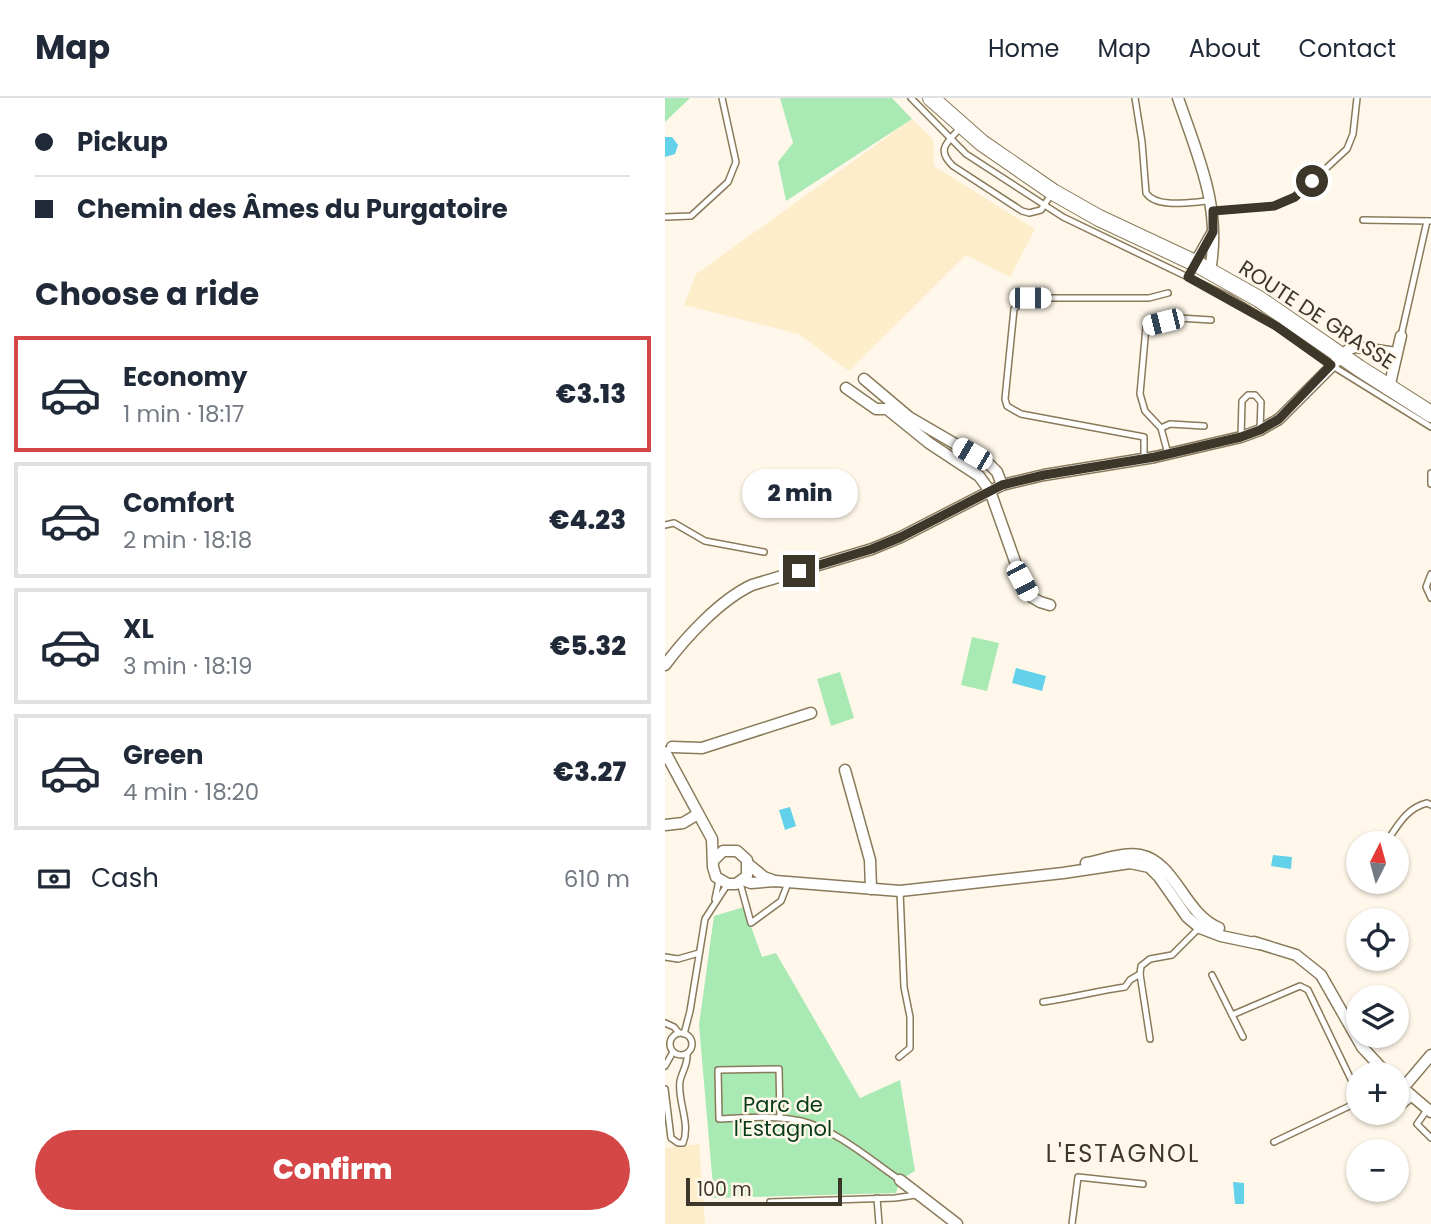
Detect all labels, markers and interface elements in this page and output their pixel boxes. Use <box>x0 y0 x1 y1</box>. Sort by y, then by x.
text: Map <box>35 24 110 71</box>
text: Home <box>988 32 1060 65</box>
text: Map <box>1098 32 1151 65</box>
text: About <box>1189 32 1260 65</box>
text: Contact <box>1298 32 1396 65</box>
text: Pickup <box>77 124 168 160</box>
route start <box>1296 165 1328 197</box>
text: Chemin des Âmes du Purgatoire <box>77 191 508 227</box>
street label: ROUTE DE GRASSE <box>1233 253 1401 376</box>
text: Choose a ride <box>35 271 259 316</box>
car <box>1010 288 1052 309</box>
car <box>1141 307 1186 337</box>
text: Economy <box>123 359 247 395</box>
icon: car <box>39 363 102 426</box>
text: €3.13 <box>556 376 626 412</box>
text: 1 min · 18:17 <box>123 398 244 430</box>
car <box>949 434 996 474</box>
callout: 2 min <box>741 470 857 518</box>
text: 2 min <box>768 477 832 509</box>
text: Comfort <box>123 485 235 521</box>
icon: car <box>39 489 102 552</box>
text: €4.23 <box>549 502 626 538</box>
text: 2 min · 18:18 <box>123 524 252 556</box>
route end <box>783 555 815 587</box>
car <box>1003 558 1042 604</box>
text: XL <box>123 611 154 647</box>
icon: car <box>39 615 102 678</box>
text: €5.32 <box>550 628 626 664</box>
text: 3 min · 18:19 <box>123 650 253 682</box>
text: Green <box>123 737 204 773</box>
icon: car <box>39 741 102 804</box>
text: €3.27 <box>553 754 626 790</box>
text: 4 min · 18:20 <box>123 776 259 808</box>
north arrow <box>1346 831 1409 894</box>
map controls <box>1346 831 1409 1202</box>
icon: cash <box>35 860 73 898</box>
text: Cash <box>91 860 159 896</box>
text: 610 m <box>564 863 630 895</box>
button: locate <box>1346 908 1409 971</box>
button: layers <box>1346 985 1409 1048</box>
button: + <box>1346 1062 1409 1125</box>
park label: Parc de l'Estagnol <box>734 1090 832 1143</box>
button: Confirm <box>35 1130 630 1210</box>
district label: L'ESTAGNOL <box>1046 1137 1200 1170</box>
button: − <box>1346 1139 1409 1202</box>
scale bar <box>686 1175 842 1207</box>
text: 100 m <box>697 1176 752 1203</box>

